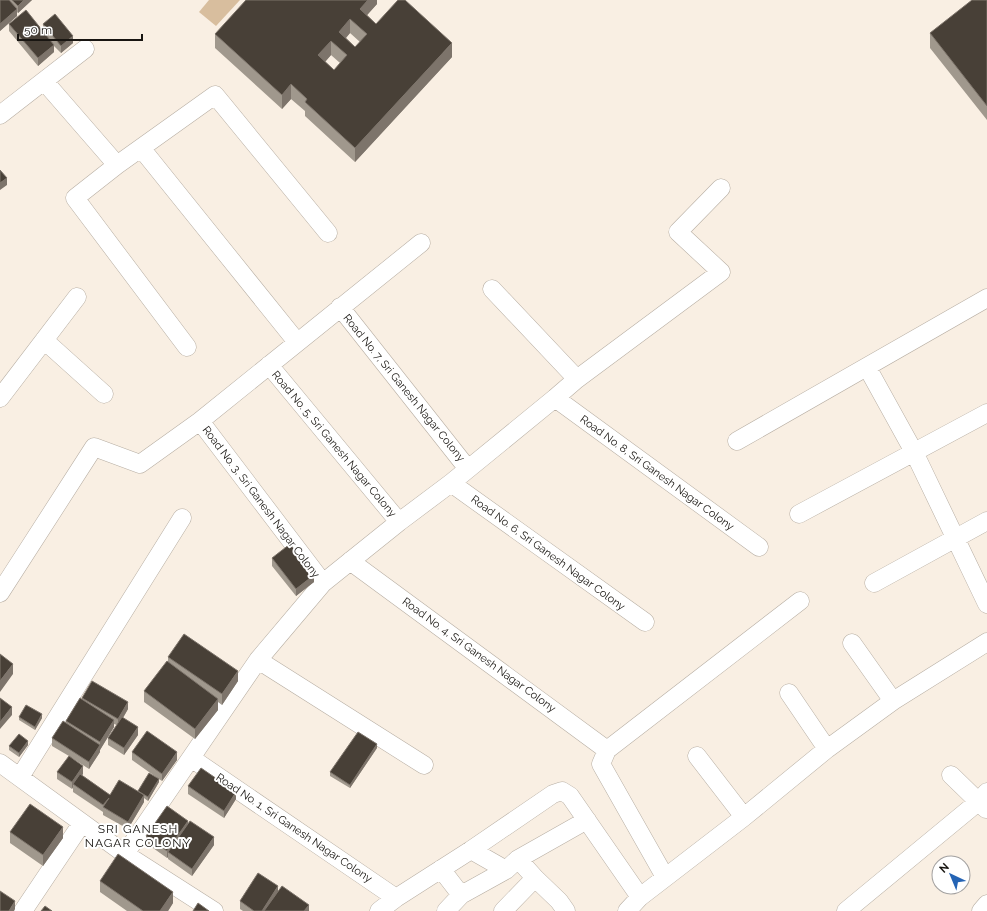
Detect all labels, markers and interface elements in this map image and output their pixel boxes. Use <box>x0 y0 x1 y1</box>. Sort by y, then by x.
scale bar <box>18 16 142 42</box>
text: 50 m <box>24 23 52 37</box>
street label: Road No. 7, Sri Ganesh Nagar Colony <box>340 312 468 464</box>
street label: Road No. 5, Sri Ganesh Nagar Colony <box>269 368 399 520</box>
street label: Road No. 8, Sri Ganesh Nagar Colony <box>577 413 737 533</box>
street label: Road No. 3, Sri Ganesh Nagar Colony <box>200 424 322 580</box>
street label: Road No. 6, Sri Ganesh Nagar Colony <box>468 493 628 613</box>
street label: Road No. 4, Sri Ganesh Nagar Colony <box>400 595 558 715</box>
street label: Road No. 1, Sri Ganesh Nagar Colony <box>214 771 374 885</box>
district label: SRI GANESH NAGAR COLONY <box>85 822 191 850</box>
north arrow <box>931 855 971 895</box>
text: N <box>937 861 952 876</box>

